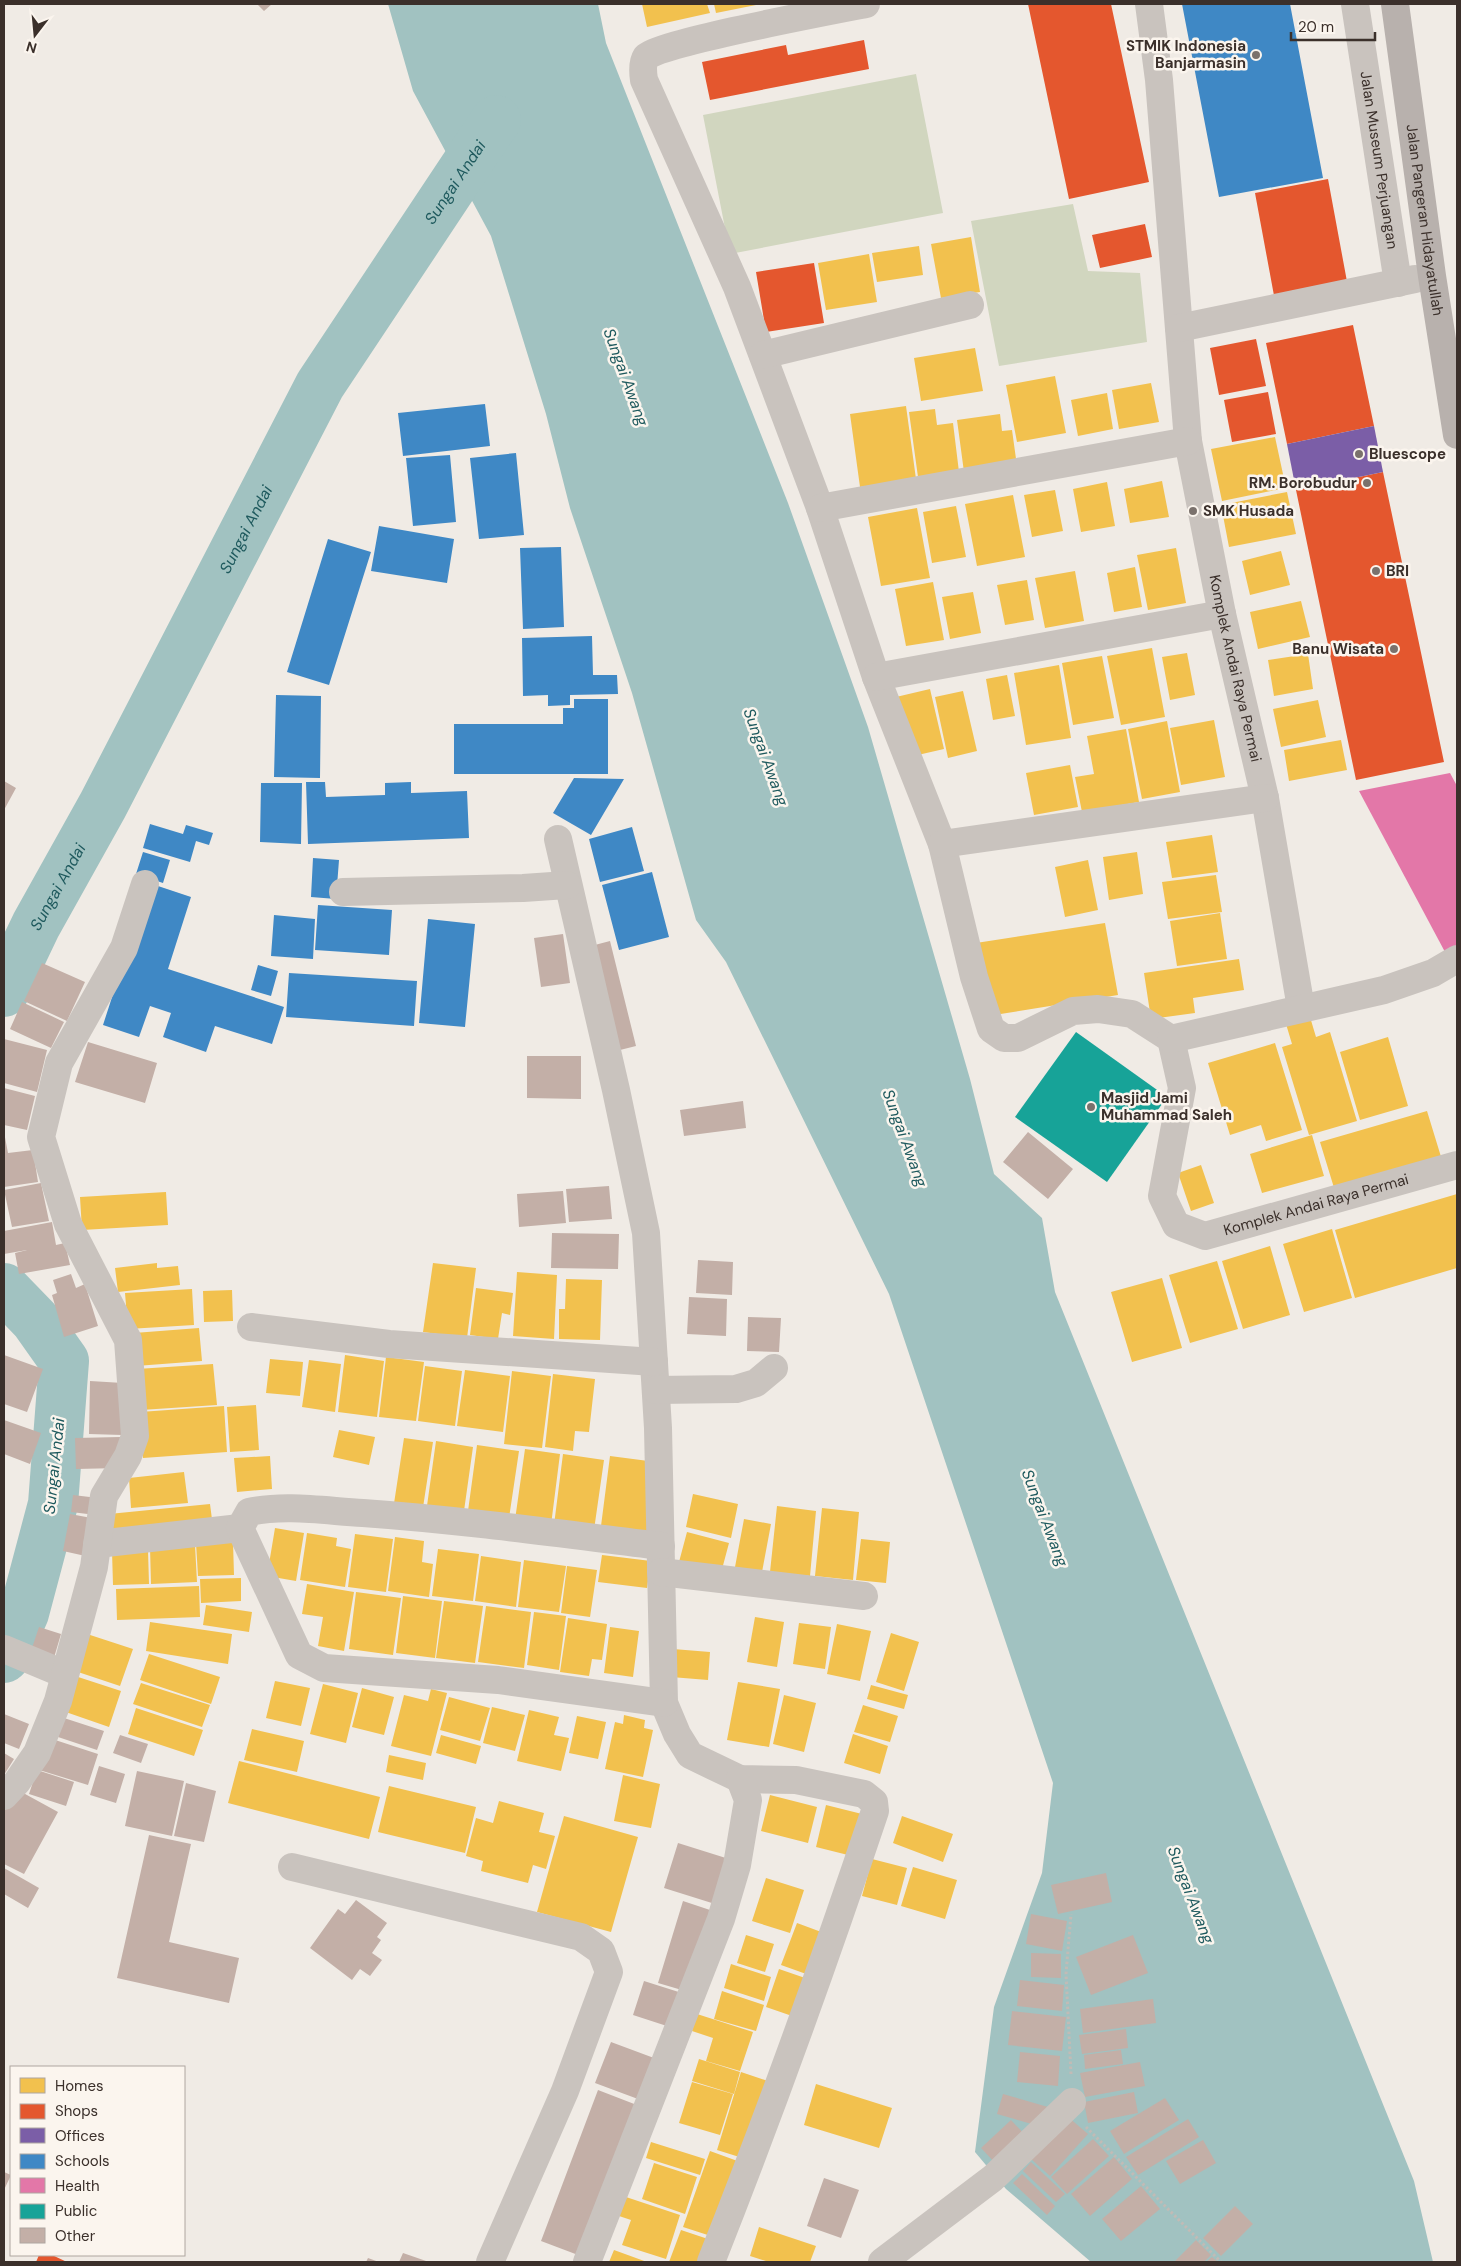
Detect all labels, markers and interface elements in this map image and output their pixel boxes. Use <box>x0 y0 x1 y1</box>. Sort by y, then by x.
north arrow <box>10 10 60 60</box>
scale bar <box>1291 10 1375 42</box>
text: 20 m <box>1298 17 1334 37</box>
place label: STMIK Indonesia Banjarmasin <box>1126 36 1246 73</box>
text: N <box>24 37 39 58</box>
marker: STMIK Indonesia Banjarmasin <box>1250 49 1262 61</box>
street label: Jalan Museum Perjuangan <box>1355 70 1403 250</box>
street label: Jalan Pangeran Hidayatullah <box>1401 123 1448 317</box>
water label: Sungai Andai <box>419 135 491 228</box>
water label: Sungai Awang <box>599 325 654 430</box>
place label: Bluescope <box>1369 444 1446 464</box>
marker: Bluescope <box>1353 448 1365 460</box>
place label: RM. Borobudur <box>1249 473 1357 493</box>
marker: RM. Borobudur <box>1361 477 1373 489</box>
water label: Sungai Andai <box>214 481 277 577</box>
place label: SMK Husada <box>1203 501 1294 521</box>
marker: SMK Husada <box>1187 505 1199 517</box>
place label: BRI <box>1386 561 1409 581</box>
marker: BRI <box>1370 565 1382 577</box>
street label: Komplek Andai Raya Permai <box>1205 573 1266 764</box>
place label: Banu Wisata <box>1292 639 1384 659</box>
marker: Banu Wisata <box>1388 643 1400 655</box>
water label: Sungai Awang <box>739 705 794 810</box>
water label: Sungai Andai <box>25 839 91 934</box>
water label: Sungai Awang <box>878 1086 933 1191</box>
place label: Masjid Jami Muhammad Saleh <box>1101 1088 1232 1125</box>
marker: Masjid Jami Muhammad Saleh <box>1085 1101 1097 1113</box>
street label: Komplek Andai Raya Permai <box>1221 1169 1411 1240</box>
water label: Sungai Andai <box>39 1416 70 1515</box>
water label: Sungai Awang <box>1017 1466 1074 1571</box>
water label: Sungai Awang <box>1163 1843 1220 1948</box>
legend <box>10 2066 185 2256</box>
text: Homes <box>55 2076 104 2096</box>
text: Shops <box>55 2101 98 2121</box>
text: Offices <box>55 2126 105 2146</box>
text: Schools <box>55 2151 110 2171</box>
text: Health <box>55 2176 100 2196</box>
text: Public <box>55 2201 97 2221</box>
text: Other <box>55 2226 96 2246</box>

